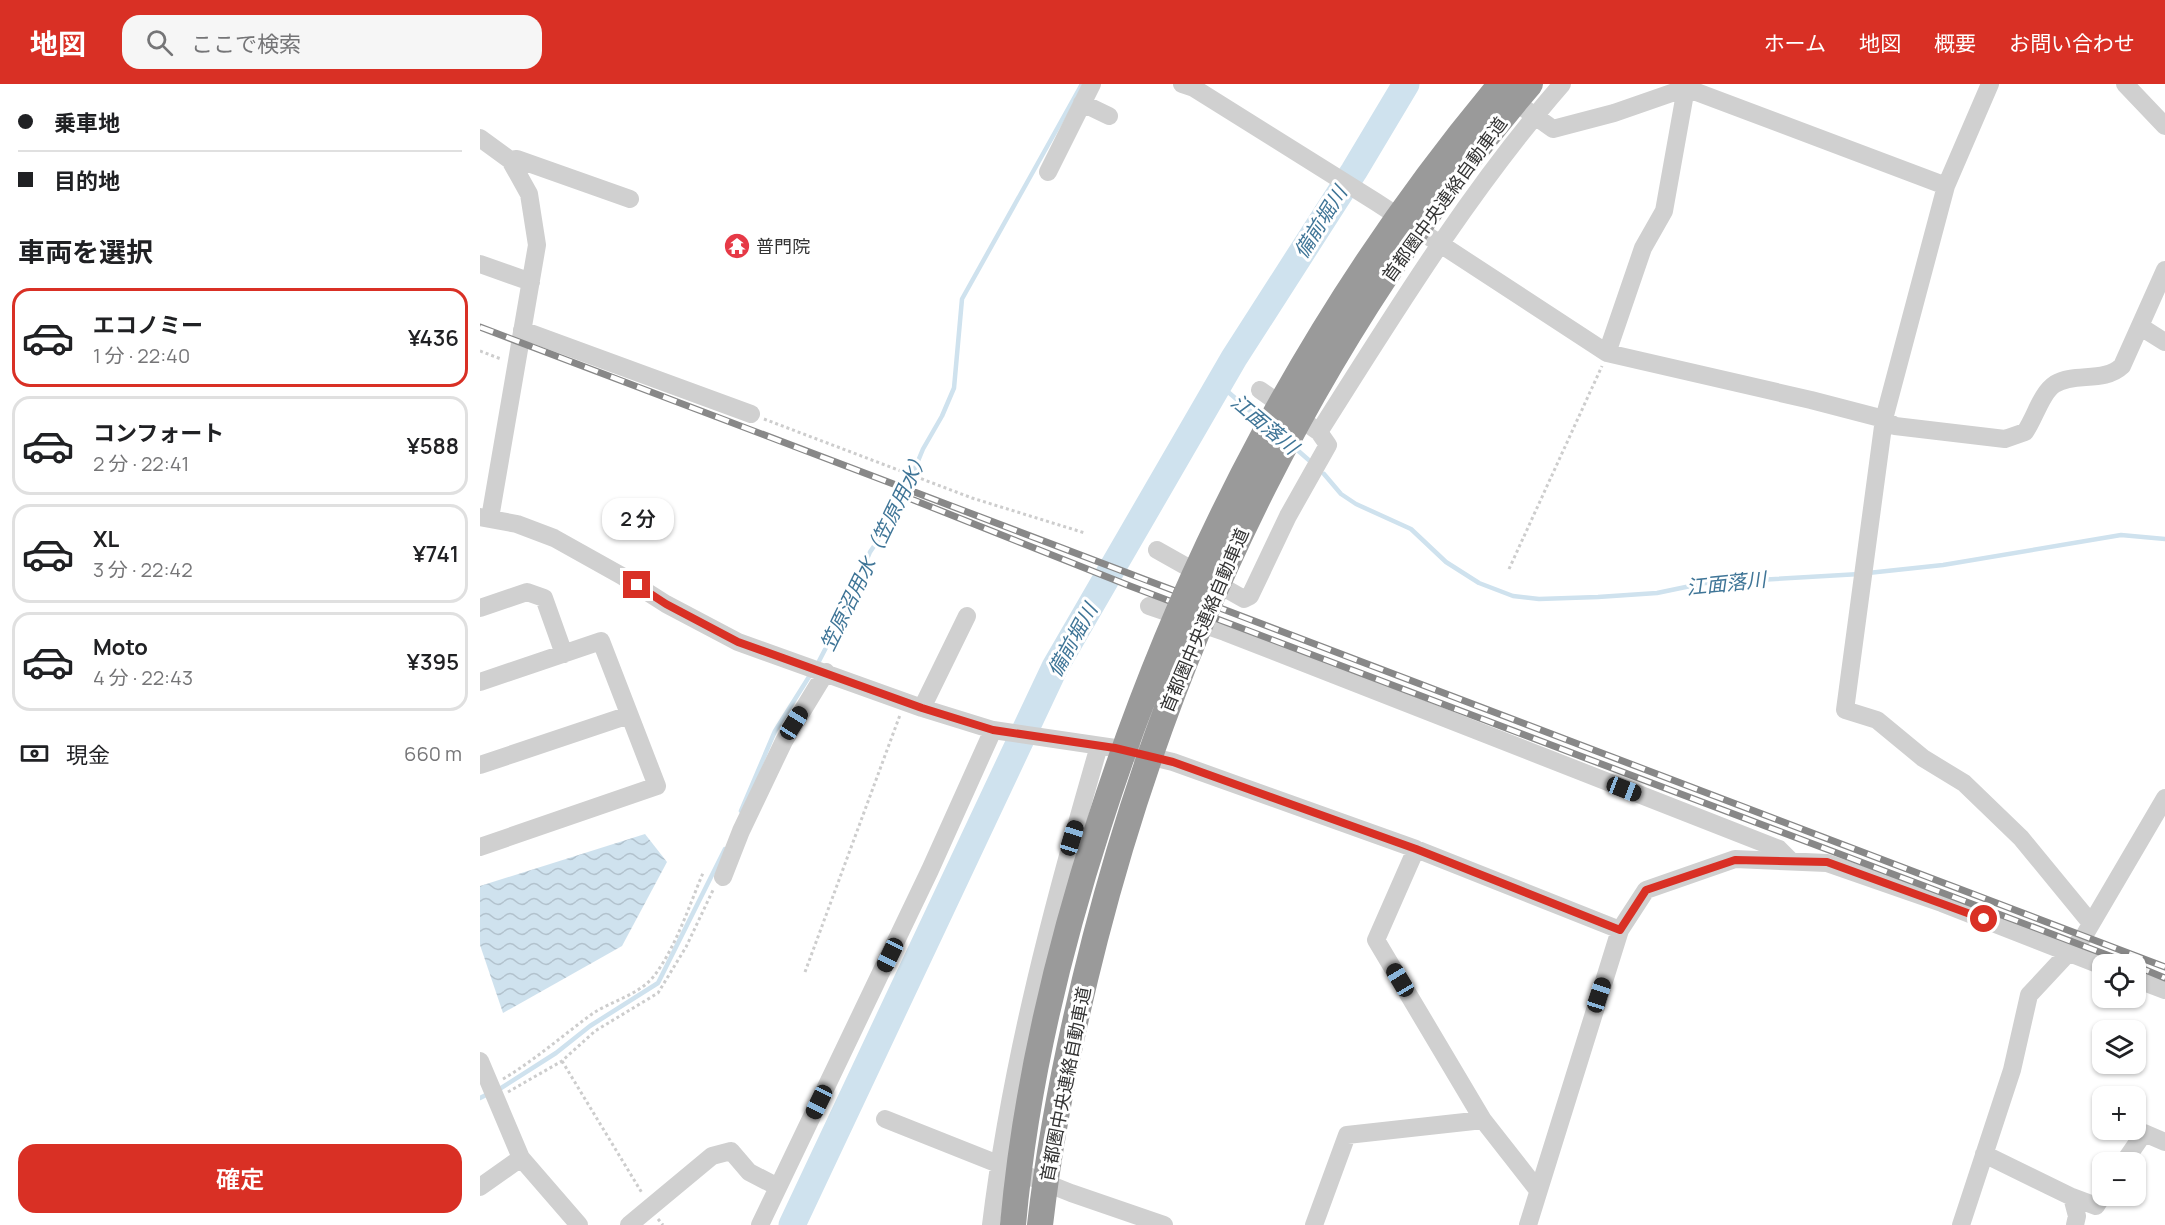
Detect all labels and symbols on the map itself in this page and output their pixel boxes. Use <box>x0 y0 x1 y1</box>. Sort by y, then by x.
street label: 首都圏中央連絡自動車道 <box>1376 112 1512 286</box>
water label: 備前堀川 <box>1287 179 1354 263</box>
temple icon: 普門院 <box>722 231 752 261</box>
place label: 普門院 <box>756 234 810 258</box>
water label: 江面落川 <box>1226 388 1306 461</box>
water label: 笠原沼用水（笠原用水） <box>814 445 934 655</box>
callout: 2 分 <box>601 498 673 540</box>
street label: 首都圏中央連絡自動車道 <box>1154 524 1254 716</box>
water label: 江面落川 <box>1685 565 1769 601</box>
route end <box>623 571 650 598</box>
water label: 備前堀川 <box>1041 597 1104 682</box>
car <box>777 703 811 743</box>
car <box>1604 774 1644 804</box>
car <box>1058 818 1086 858</box>
route start <box>1970 905 1997 932</box>
car <box>874 935 906 975</box>
car <box>1383 960 1417 1000</box>
car <box>1585 975 1613 1015</box>
street label: 首都圏中央連絡自動車道 <box>1034 985 1096 1183</box>
car <box>803 1082 835 1122</box>

